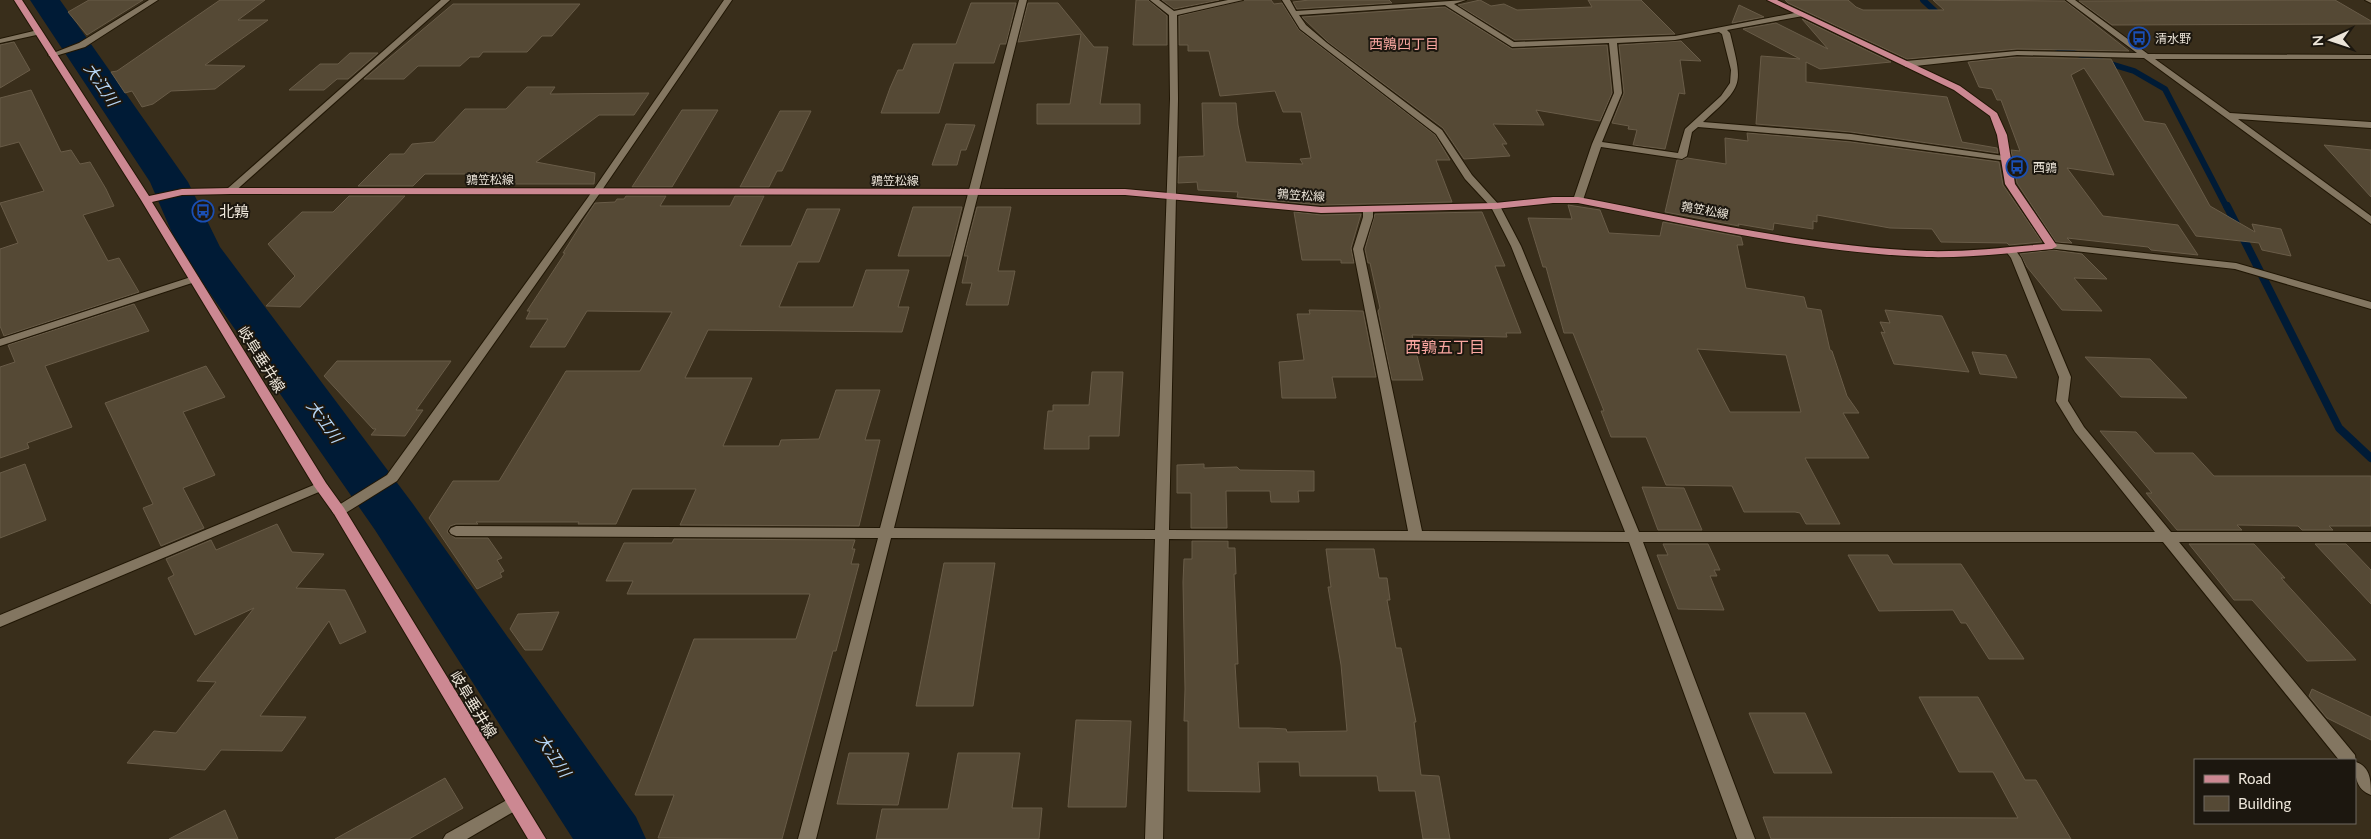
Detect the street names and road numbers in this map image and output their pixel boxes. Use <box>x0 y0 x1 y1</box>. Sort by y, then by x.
street label: 鶉笠松線 <box>466 172 514 187</box>
street label: 鶉笠松線 <box>871 173 919 188</box>
street label: 鶉笠松線 <box>1277 186 1325 204</box>
street label: 鶉笠松線 <box>1680 198 1730 222</box>
street label: 岐阜垂井線 <box>234 322 290 396</box>
street label: 岐阜垂井線 <box>447 667 501 741</box>

